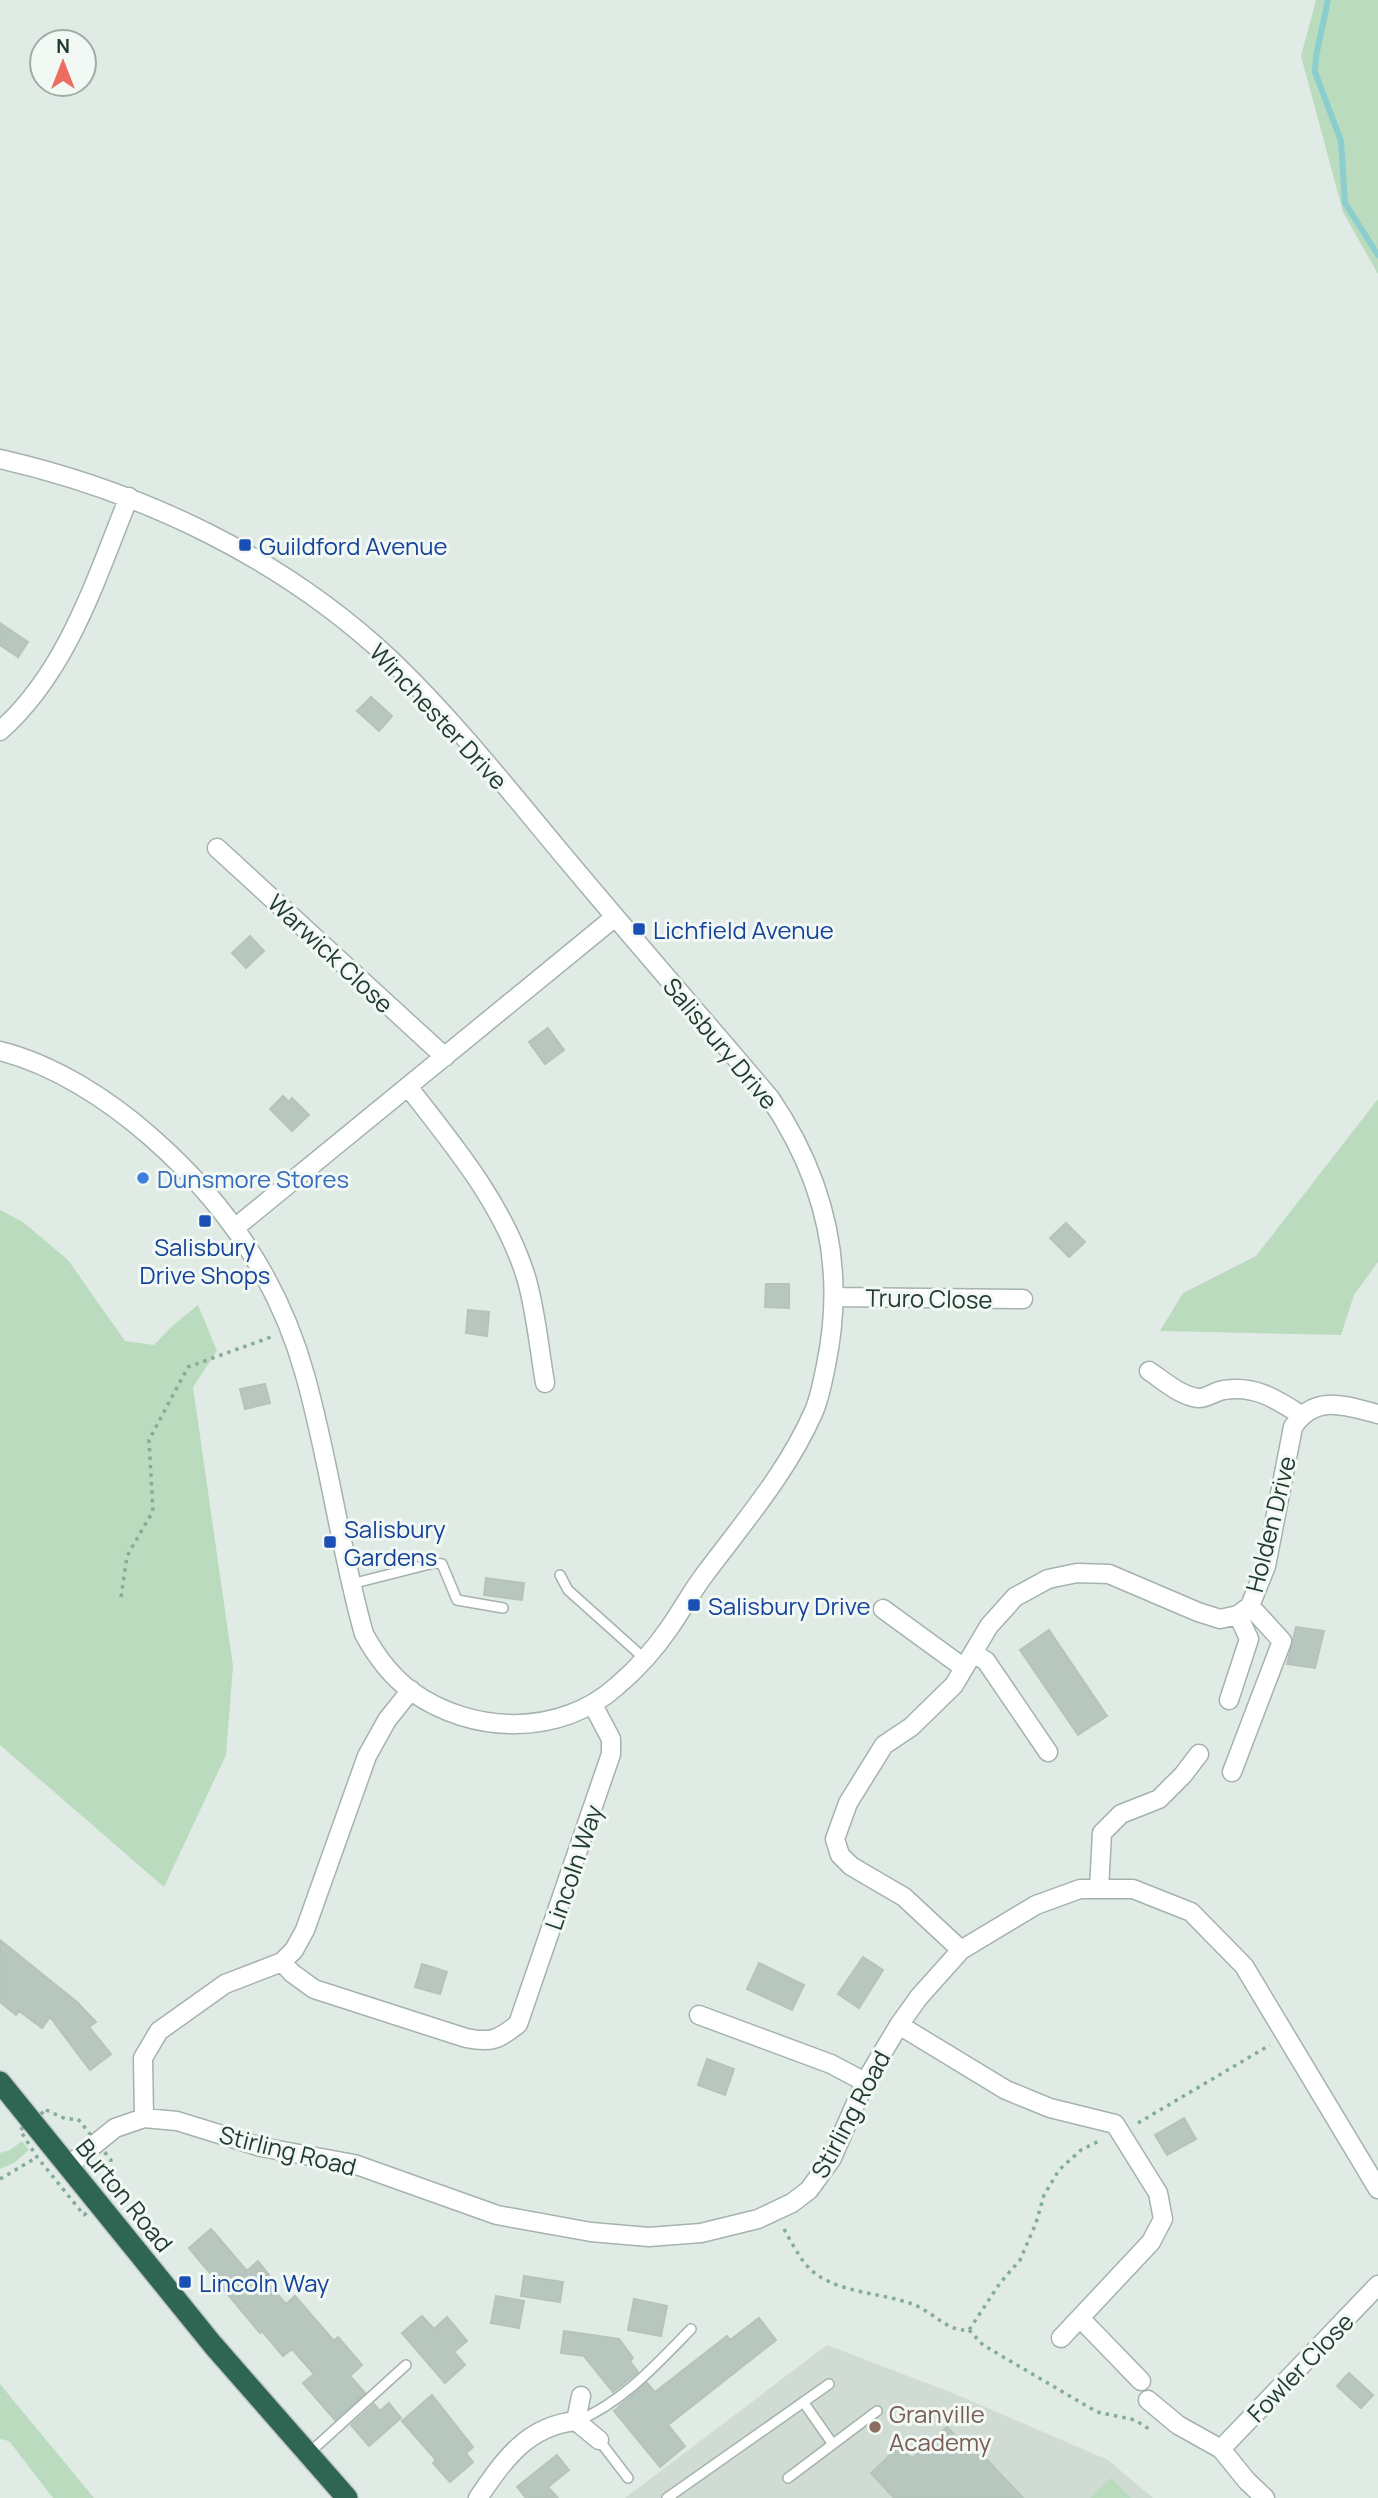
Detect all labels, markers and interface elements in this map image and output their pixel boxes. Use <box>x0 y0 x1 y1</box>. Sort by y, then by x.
north arrow <box>28 28 98 98</box>
text: N <box>56 33 70 59</box>
place label: Guildford Avenue <box>259 529 447 562</box>
marker: Guildford Avenue <box>237 537 253 553</box>
street label: Winchester Drive <box>363 636 515 796</box>
street label: Warwick Close <box>261 886 401 1020</box>
place label: Lichfield Avenue <box>653 913 834 946</box>
marker: Lichfield Avenue <box>631 921 647 937</box>
street label: Salisbury Drive <box>656 970 786 1116</box>
place label: Dunsmore Stores <box>157 1162 349 1195</box>
marker: Dunsmore Stores <box>135 1170 151 1186</box>
marker: Salisbury Drive Shops <box>197 1213 213 1229</box>
place label: Salisbury Drive Shops <box>140 1230 270 1291</box>
street label: Truro Close <box>865 1280 993 1316</box>
street label: Holden Drive <box>1237 1452 1303 1596</box>
place label: Salisbury Gardens <box>344 1512 446 1573</box>
marker: Salisbury Gardens <box>322 1534 338 1550</box>
place label: Salisbury Drive <box>708 1589 870 1622</box>
marker: Salisbury Drive <box>686 1597 702 1613</box>
street label: Lincoln Way <box>536 1800 610 1934</box>
street label: Stirling Road <box>803 2044 897 2184</box>
street label: Stirling Road <box>216 2117 360 2183</box>
street label: Burton Road <box>69 2131 181 2259</box>
place label: Lincoln Way <box>199 2266 330 2299</box>
marker: Lincoln Way <box>177 2274 193 2290</box>
street label: Fowler Close <box>1239 2305 1361 2429</box>
place label: Granville Academy <box>889 2397 992 2458</box>
marker: Granville Academy <box>867 2419 883 2435</box>

